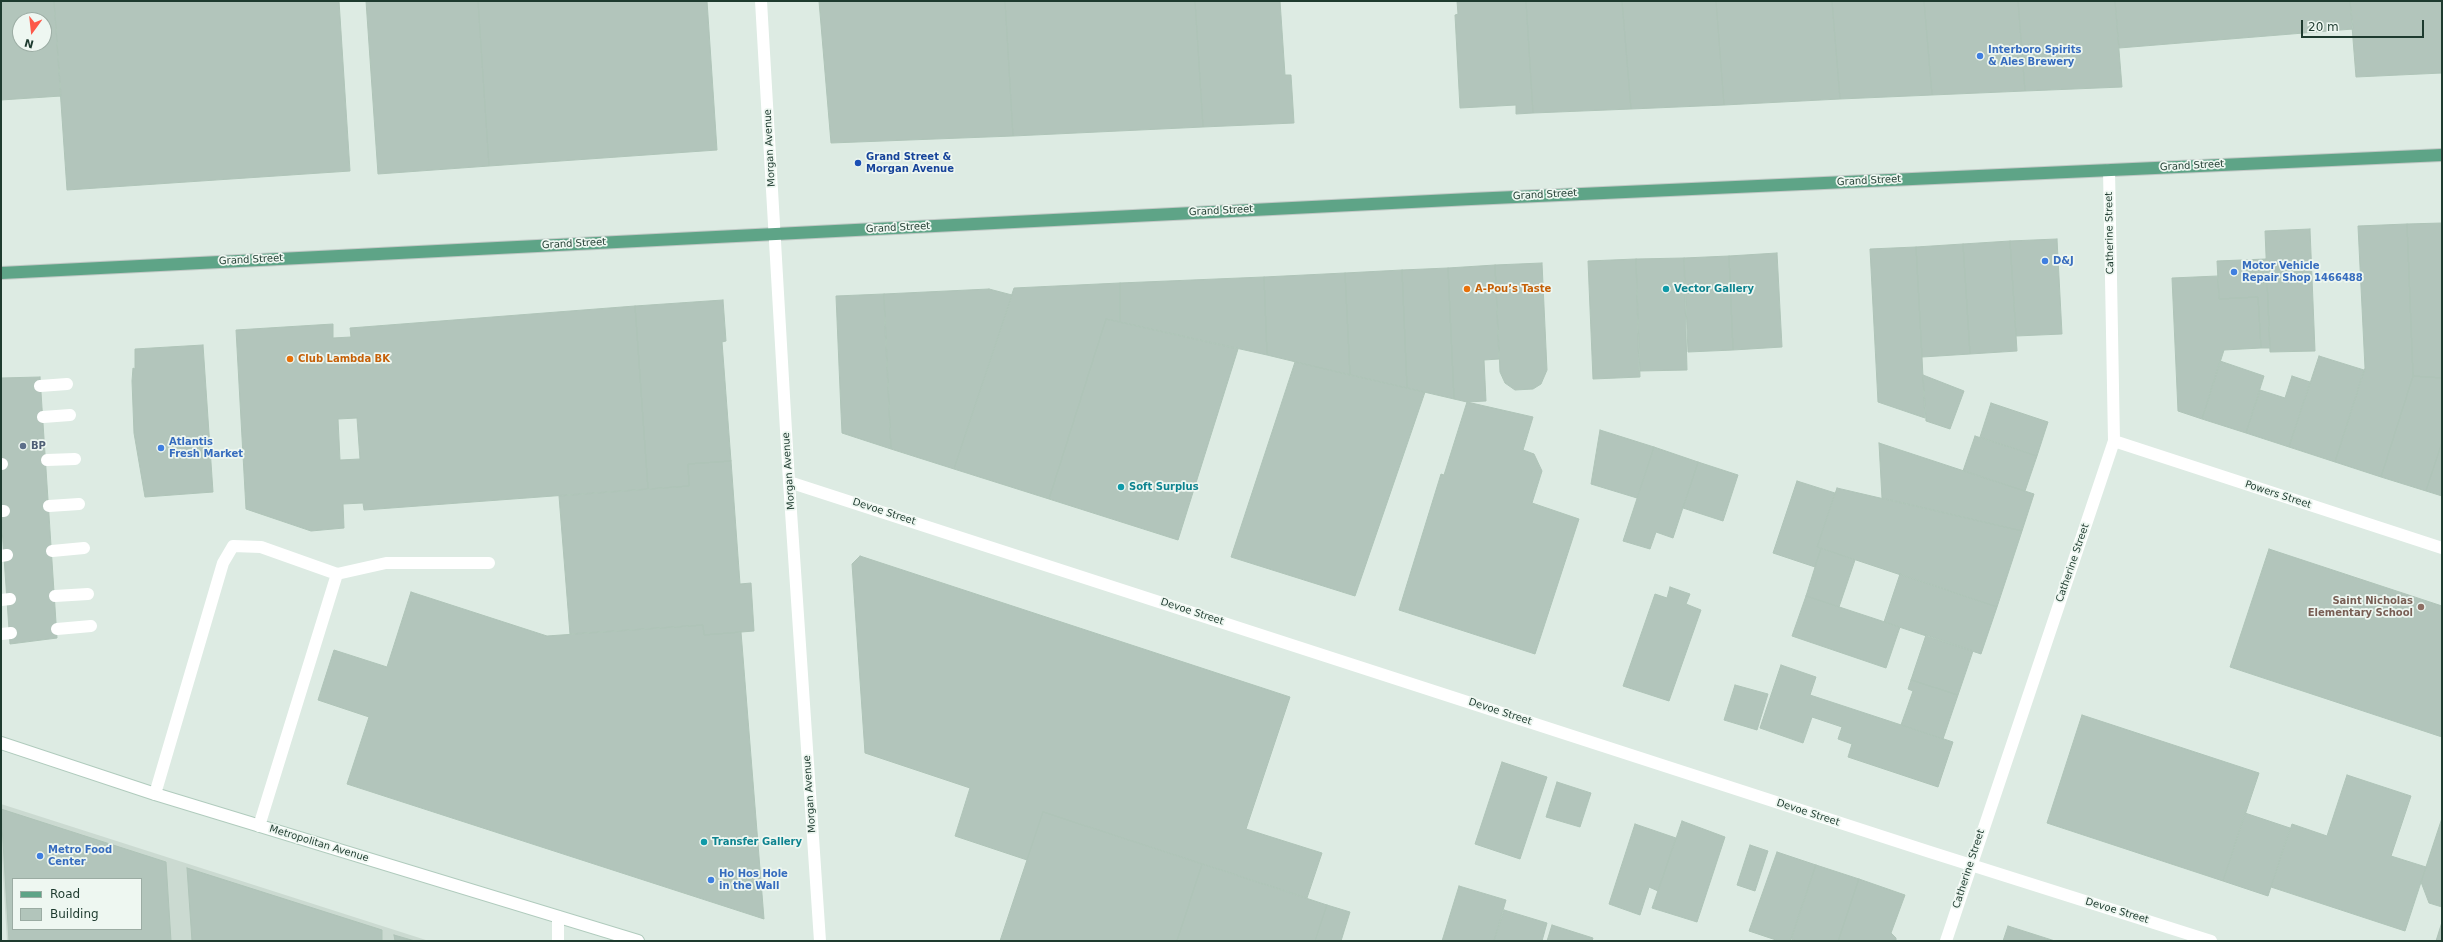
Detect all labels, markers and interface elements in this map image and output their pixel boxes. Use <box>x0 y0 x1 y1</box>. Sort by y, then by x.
north arrow <box>12 12 52 52</box>
scale bar <box>2303 12 2426 38</box>
text: 20 m <box>2308 20 2339 34</box>
text: N <box>23 36 35 51</box>
place label: Interboro Spirits & Ales Brewery <box>1988 44 2082 68</box>
marker: Interboro Spirits & Ales Brewery <box>1975 51 1985 61</box>
street label: Morgan Avenue <box>762 109 778 187</box>
place label: Grand Street & Morgan Avenue <box>866 151 954 174</box>
marker: Grand Street & Morgan Avenue <box>853 158 863 168</box>
street label: Grand Street <box>2160 158 2224 174</box>
street label: Grand Street <box>1837 173 1901 189</box>
street label: Grand Street <box>1513 187 1577 203</box>
street label: Catherine Street <box>2103 192 2117 274</box>
street label: Grand Street <box>1189 203 1253 219</box>
street label: Grand Street <box>866 220 930 236</box>
street label: Grand Street <box>542 236 606 252</box>
street label: Grand Street <box>219 252 283 268</box>
place label: D&J <box>2053 255 2074 267</box>
marker: D&J <box>2040 256 2050 266</box>
place label: Motor Vehicle Repair Shop 1466488 <box>2242 260 2363 284</box>
marker: Motor Vehicle Repair Shop 1466488 <box>2229 267 2239 277</box>
place label: A-Pou’s Taste <box>1475 283 1551 295</box>
place label: Vector Gallery <box>1674 283 1754 295</box>
marker: A-Pou’s Taste <box>1462 284 1472 294</box>
marker: Vector Gallery <box>1661 284 1671 294</box>
place label: Club Lambda BK <box>298 353 390 365</box>
marker: Club Lambda BK <box>285 354 295 364</box>
street label: Morgan Avenue <box>780 432 798 510</box>
place label: Atlantis Fresh Market <box>169 436 243 460</box>
place label: BP <box>31 440 46 452</box>
marker: BP <box>18 441 28 451</box>
marker: Atlantis Fresh Market <box>156 443 166 453</box>
street label: Powers Street <box>2243 479 2313 511</box>
place label: Soft Surplus <box>1129 481 1199 493</box>
marker: Soft Surplus <box>1116 482 1126 492</box>
street label: Devoe Street <box>851 496 917 528</box>
street label: Catherine Street <box>2054 522 2092 604</box>
place label: Saint Nicholas Elementary School <box>2308 595 2413 618</box>
street label: Devoe Street <box>1159 596 1225 628</box>
marker: Saint Nicholas Elementary School <box>2416 602 2426 612</box>
street label: Devoe Street <box>1467 696 1533 728</box>
street label: Morgan Avenue <box>801 755 819 833</box>
street label: Devoe Street <box>1775 797 1841 829</box>
street label: Metropolitan Avenue <box>268 823 370 865</box>
street label: Catherine Street <box>1951 828 1987 910</box>
place label: Transfer Gallery <box>712 836 802 848</box>
marker: Transfer Gallery <box>699 837 709 847</box>
place label: Metro Food Center <box>48 844 112 868</box>
marker: Metro Food Center <box>35 851 45 861</box>
place label: Ho Hos Hole in the Wall <box>719 868 788 892</box>
marker: Ho Hos Hole in the Wall <box>706 875 716 885</box>
legend <box>12 878 142 930</box>
text: Road <box>50 887 80 901</box>
street label: Devoe Street <box>2084 896 2150 926</box>
text: Building <box>50 907 99 921</box>

